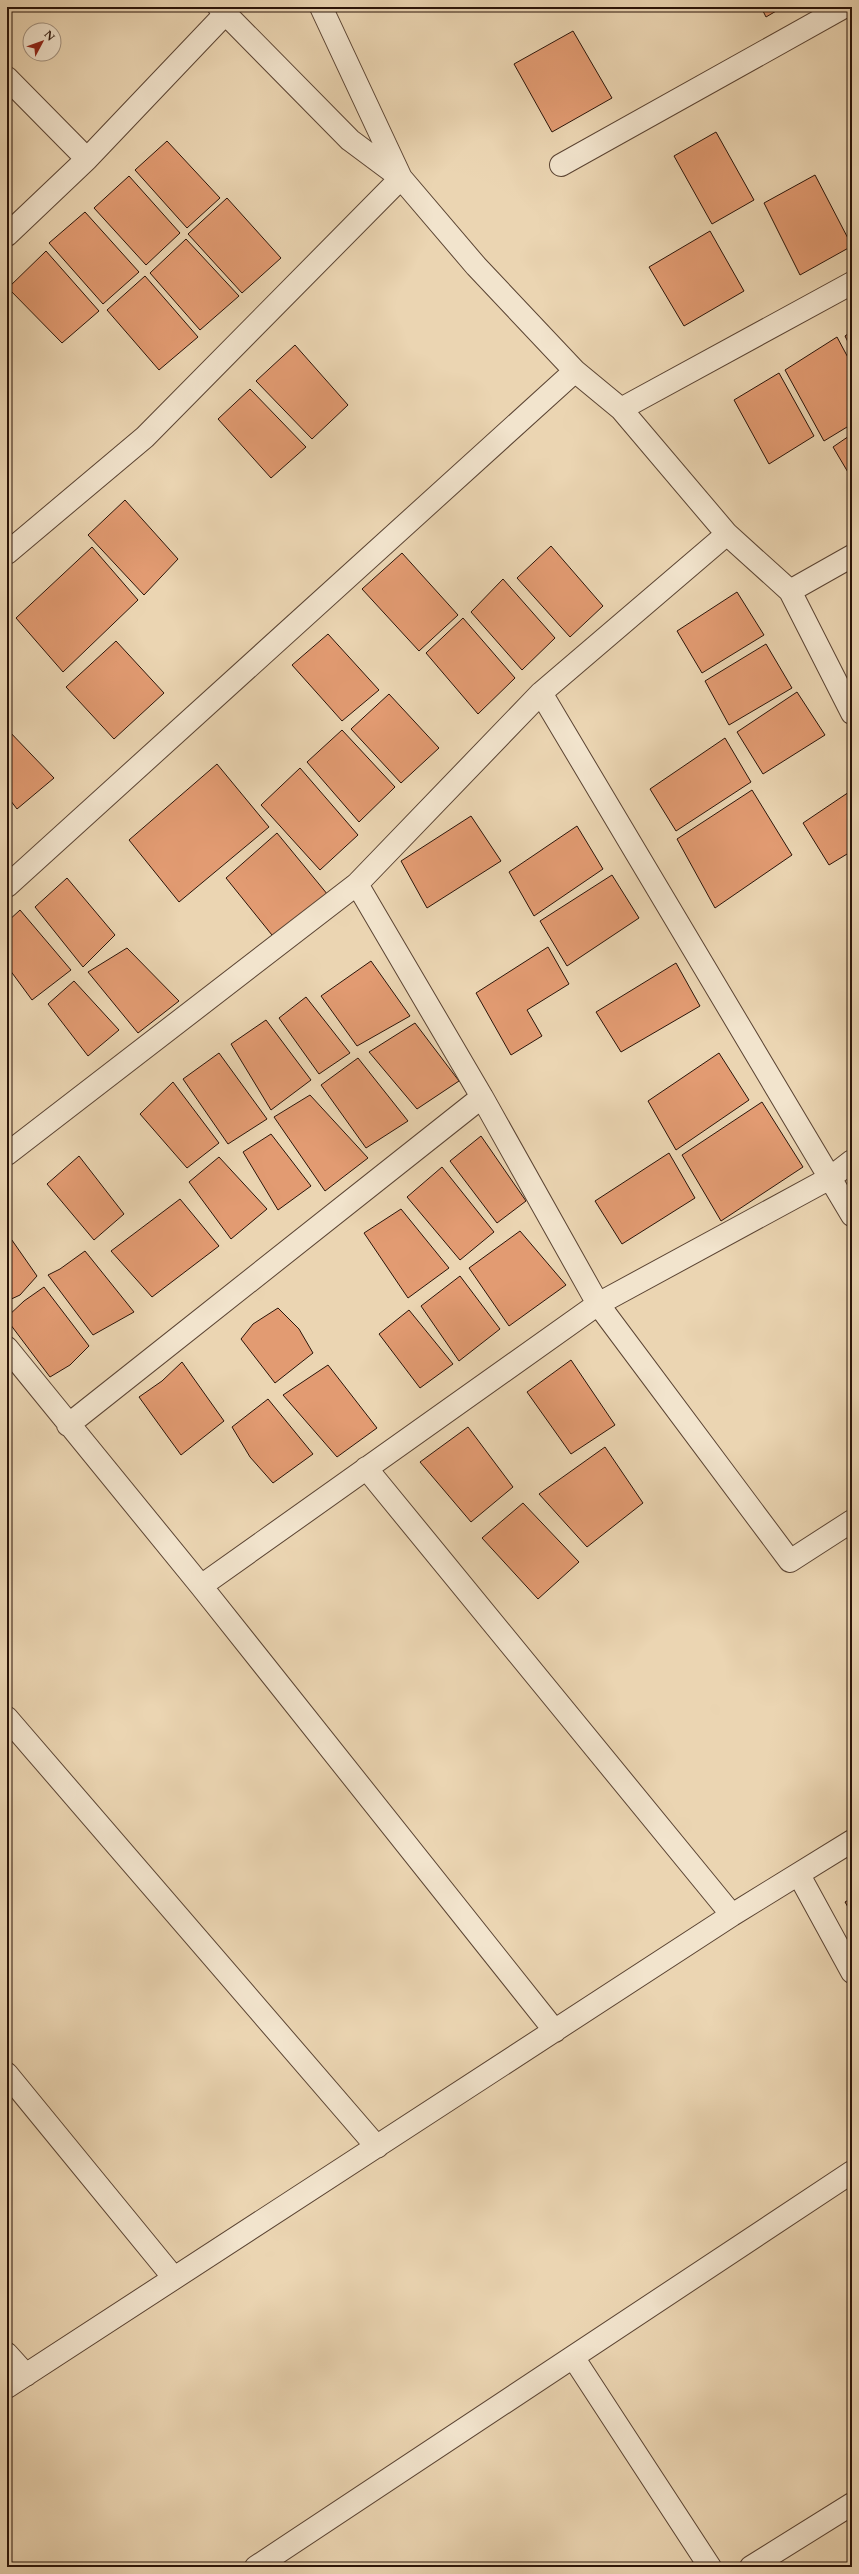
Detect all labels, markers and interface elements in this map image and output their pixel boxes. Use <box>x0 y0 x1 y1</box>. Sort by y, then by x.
north arrow <box>22 22 62 62</box>
text: N <box>40 27 58 45</box>

